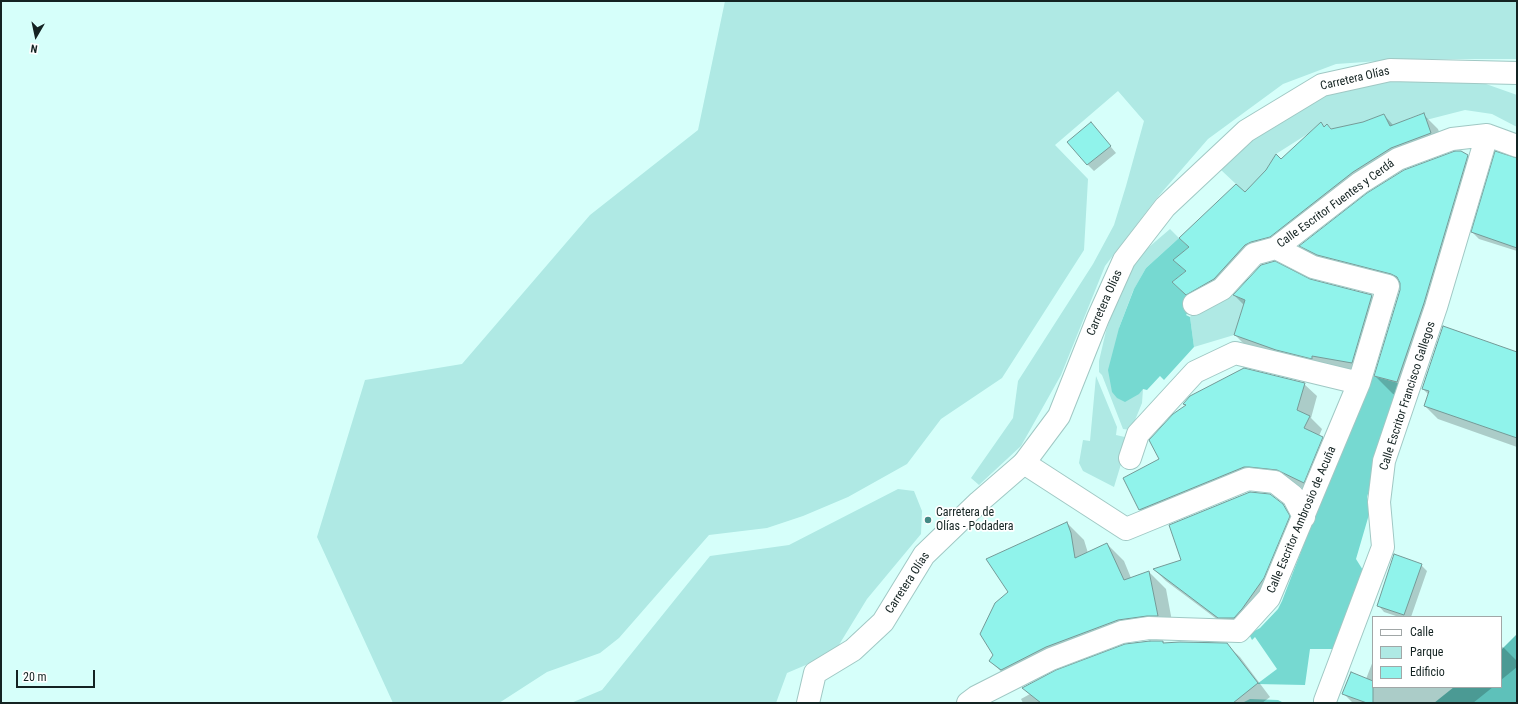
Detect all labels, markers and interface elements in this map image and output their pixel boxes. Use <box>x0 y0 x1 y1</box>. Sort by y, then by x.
north arrow <box>16 16 56 56</box>
text: N <box>30 41 38 55</box>
street label: Carretera Olías <box>1319 64 1391 94</box>
street label: Calle Escritor Fuentes y Cerdá <box>1275 157 1397 251</box>
street label: Carretera Olías <box>1084 268 1126 338</box>
street label: Calle Escritor Francisco Gallegos <box>1377 320 1439 472</box>
street label: Calle Escritor Ambrosio de Acuña <box>1264 444 1340 596</box>
place label: Carretera de Olías - Podadera <box>936 506 1014 534</box>
marker: Carretera de Olías - Podadera <box>923 515 933 525</box>
street label: Carretera Olías <box>883 550 933 616</box>
legend <box>1372 616 1502 688</box>
text: Calle <box>1410 625 1434 639</box>
text: Parque <box>1410 645 1443 659</box>
scale bar <box>18 662 97 688</box>
text: Edificio <box>1410 665 1445 679</box>
text: 20 m <box>23 670 47 684</box>

